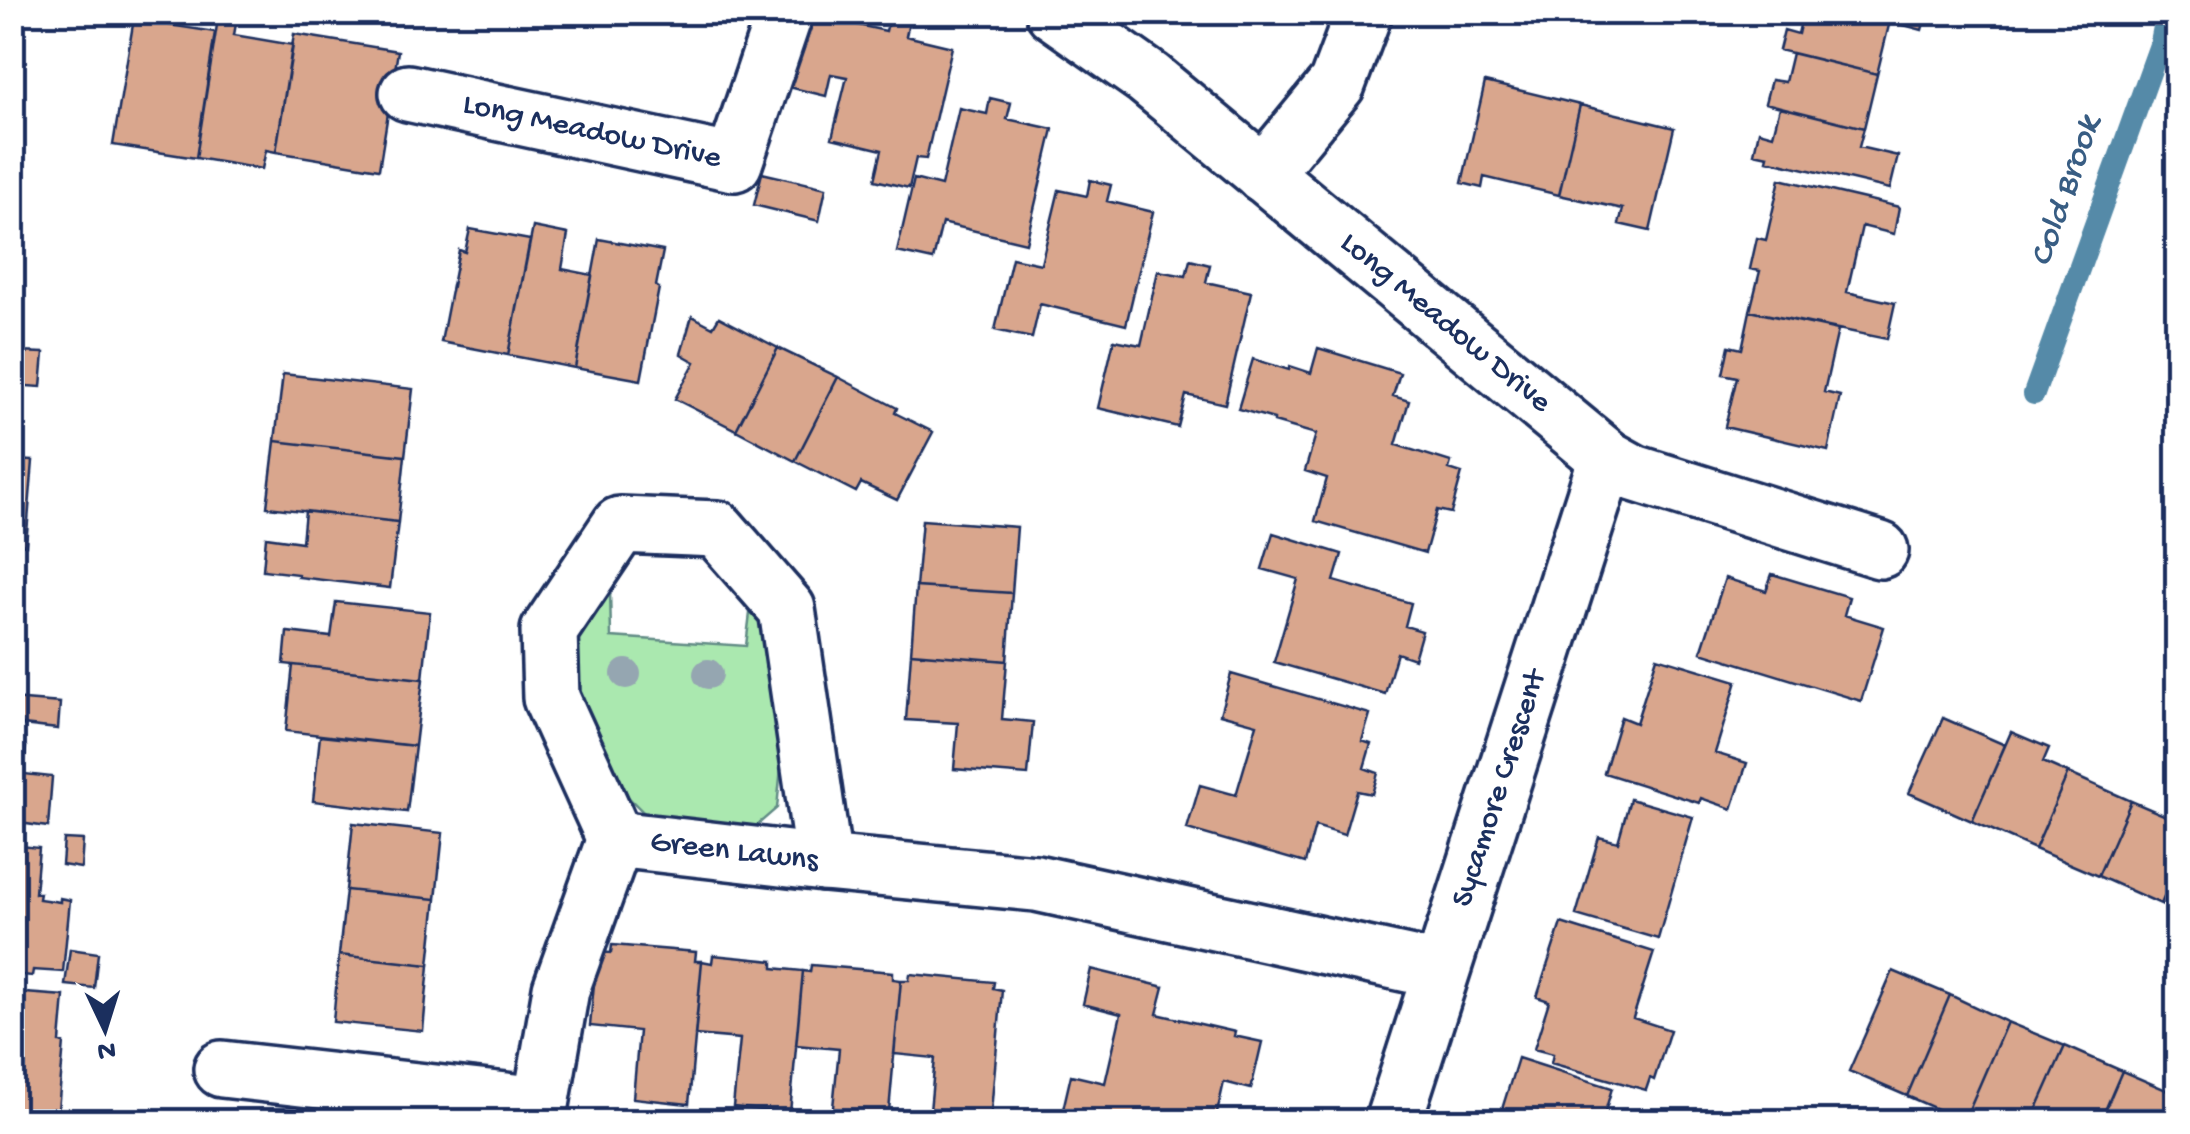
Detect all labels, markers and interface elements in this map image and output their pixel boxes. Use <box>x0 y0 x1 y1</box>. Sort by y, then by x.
street label: Long Meadow Drive <box>459 86 725 179</box>
water label: Cold Brook <box>2022 108 2113 272</box>
street label: Long Meadow Drive <box>1331 225 1559 423</box>
street label: Sycamore Crescent <box>1444 663 1557 912</box>
street label: Green Lawns <box>648 824 821 881</box>
north arrow <box>55 979 155 1079</box>
text: N <box>96 1032 117 1067</box>

